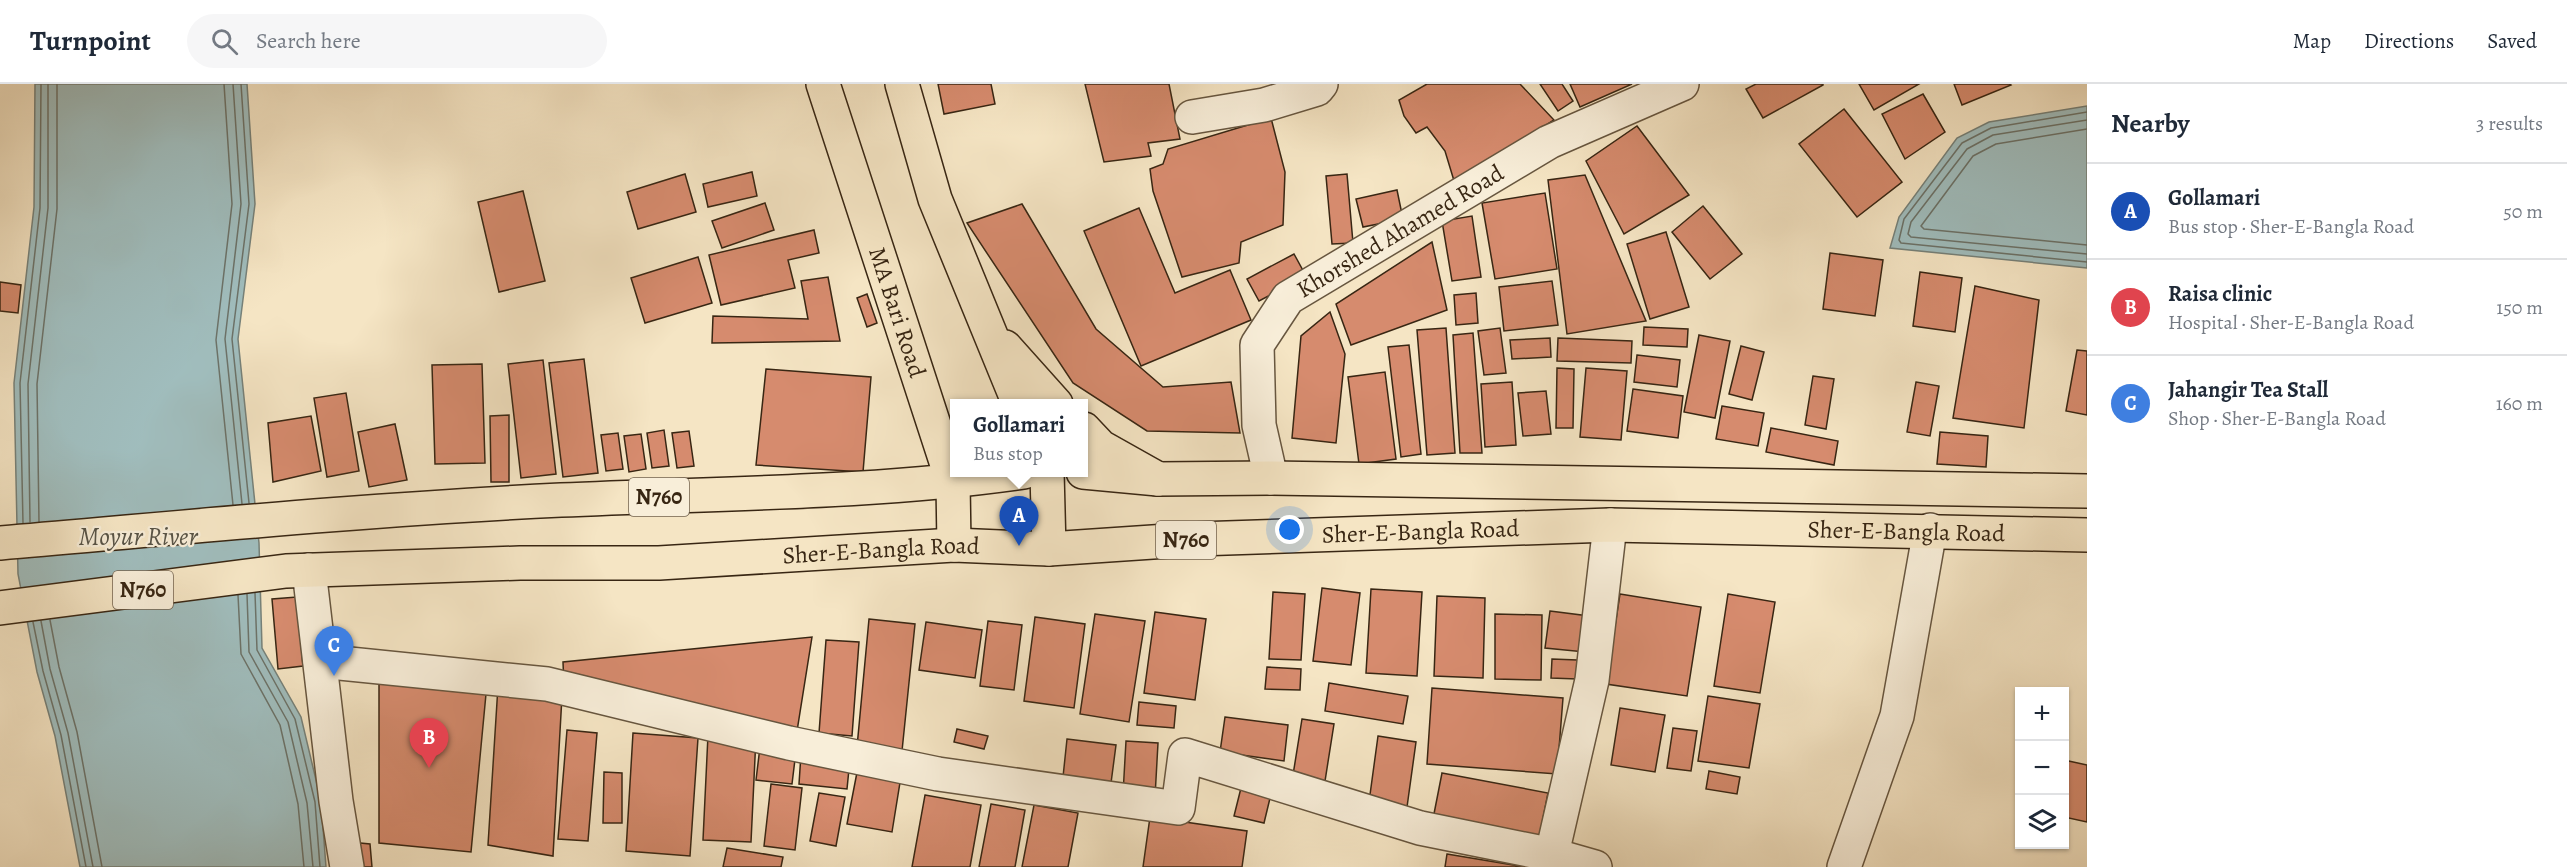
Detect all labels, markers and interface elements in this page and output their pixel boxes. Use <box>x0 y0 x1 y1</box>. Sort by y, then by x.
search box <box>187 14 607 68</box>
text: Turnpoint <box>30 22 151 60</box>
icon: search <box>208 25 241 58</box>
text: Search here <box>256 26 361 56</box>
text: Map <box>2293 27 2331 55</box>
text: Directions <box>2364 27 2454 55</box>
text: Saved <box>2487 27 2537 55</box>
text: Nearby <box>2111 106 2190 141</box>
text: 3 results <box>2476 110 2543 137</box>
street label: Khorshed Ahamed Road <box>1290 157 1509 305</box>
text: Gollamari <box>2168 183 2260 213</box>
text: A <box>2124 198 2137 225</box>
text: 50 m <box>2503 198 2543 225</box>
text: Bus stop · Sher-E-Bangla Road <box>2168 213 2414 240</box>
street label: MA Bari Road <box>861 243 934 382</box>
text: Raisa clinic <box>2168 279 2272 309</box>
text: B <box>2124 294 2137 321</box>
text: 150 m <box>2496 294 2543 321</box>
text: Hospital · Sher-E-Bangla Road <box>2168 309 2414 336</box>
text: Jahangir Tea Stall <box>2168 375 2328 405</box>
text: C <box>2124 390 2137 417</box>
text: 160 m <box>2496 390 2543 417</box>
popup <box>950 399 1088 477</box>
text: Shop · Sher-E-Bangla Road <box>2168 405 2386 432</box>
text: Gollamari <box>973 410 1065 440</box>
text: Bus stop <box>973 440 1043 467</box>
road number: N760 <box>629 478 689 516</box>
pin: A <box>1000 496 1038 546</box>
street label: Sher-E-Bangla Road <box>1321 512 1520 551</box>
street label: Sher-E-Bangla Road <box>1807 513 2005 549</box>
your location <box>1275 515 1304 544</box>
water label: Moyur River <box>79 519 198 554</box>
road number: N760 <box>1156 521 1216 559</box>
street label: Sher-E-Bangla Road <box>781 529 980 571</box>
road number: N760 <box>113 571 173 609</box>
pin: C <box>314 626 354 676</box>
map controls <box>2015 687 2069 849</box>
button: + <box>2015 687 2069 741</box>
pin: B <box>410 718 448 768</box>
button: − <box>2015 741 2069 795</box>
button: layers <box>2015 795 2069 849</box>

